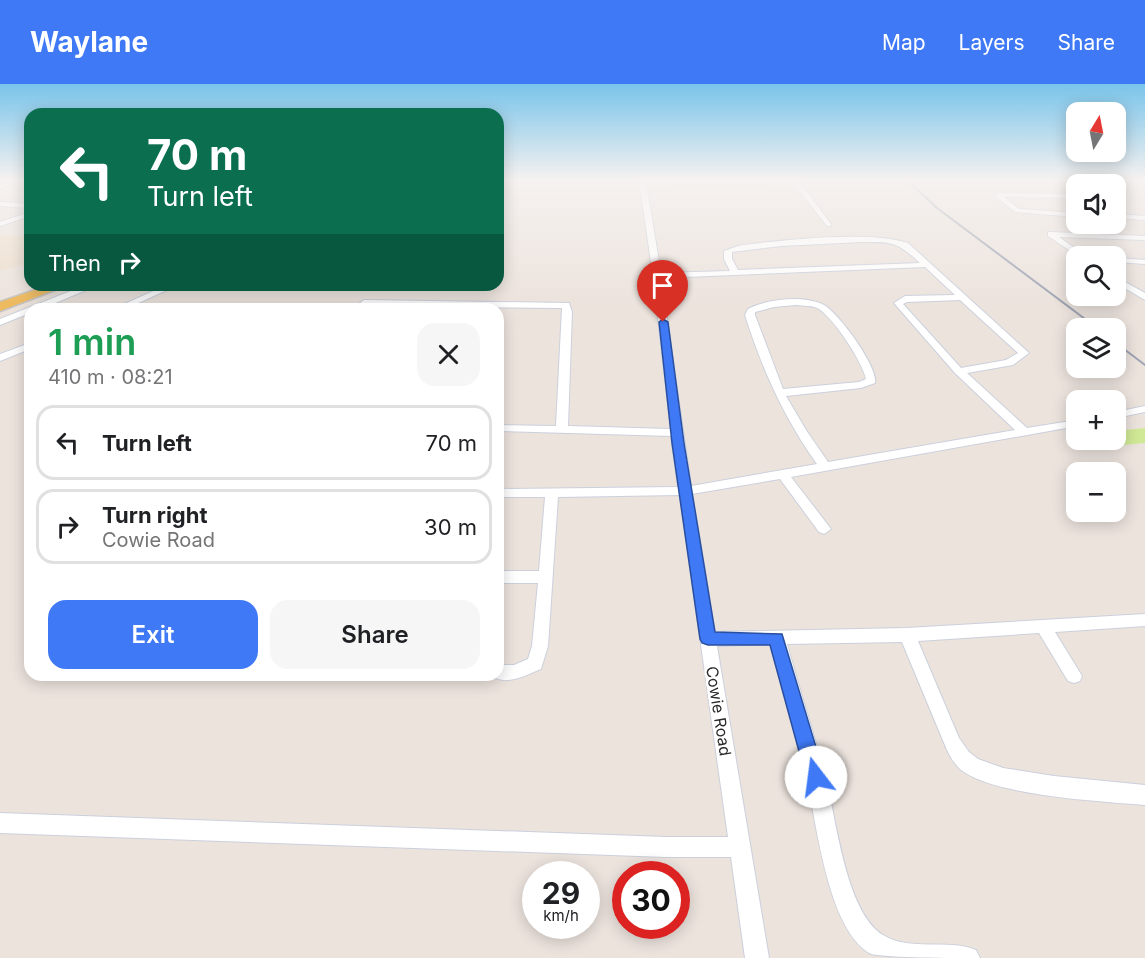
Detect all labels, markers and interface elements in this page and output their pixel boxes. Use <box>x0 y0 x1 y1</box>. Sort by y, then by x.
text: Waylane <box>30 25 148 59</box>
text: Map <box>882 30 926 55</box>
text: Layers <box>959 30 1025 55</box>
text: Share <box>1058 30 1115 55</box>
north arrow <box>1066 102 1126 162</box>
map controls <box>1066 102 1126 522</box>
text: 70 m <box>147 129 247 180</box>
icon: left <box>48 132 126 210</box>
button: sound <box>1066 174 1126 234</box>
text: Turn left <box>147 180 253 213</box>
icon: right <box>113 246 146 279</box>
button: search <box>1066 246 1126 306</box>
text: Then <box>48 250 101 276</box>
pin <box>637 260 688 322</box>
icon: arrive <box>646 269 679 302</box>
button: layers <box>1066 318 1126 378</box>
text: 1 min <box>48 320 136 364</box>
button: close <box>417 323 480 386</box>
text: 410 m · 08:21 <box>48 365 173 389</box>
button: + <box>1066 390 1126 450</box>
icon: left <box>51 426 84 459</box>
text: Turn left <box>102 430 192 456</box>
text: 70 m <box>426 430 477 456</box>
button: − <box>1066 462 1126 522</box>
text: Turn right <box>102 502 208 528</box>
icon: right <box>51 510 84 543</box>
text: 30 m <box>424 514 477 540</box>
text: Cowie Road <box>102 528 215 552</box>
button: Exit <box>48 600 258 669</box>
button: Share <box>270 600 480 669</box>
street label: Cowie Road <box>702 665 736 757</box>
position arrow <box>784 745 848 809</box>
speed limit sign: 30 <box>612 861 690 939</box>
text: 29 <box>542 875 580 911</box>
text: km/h <box>543 906 579 925</box>

